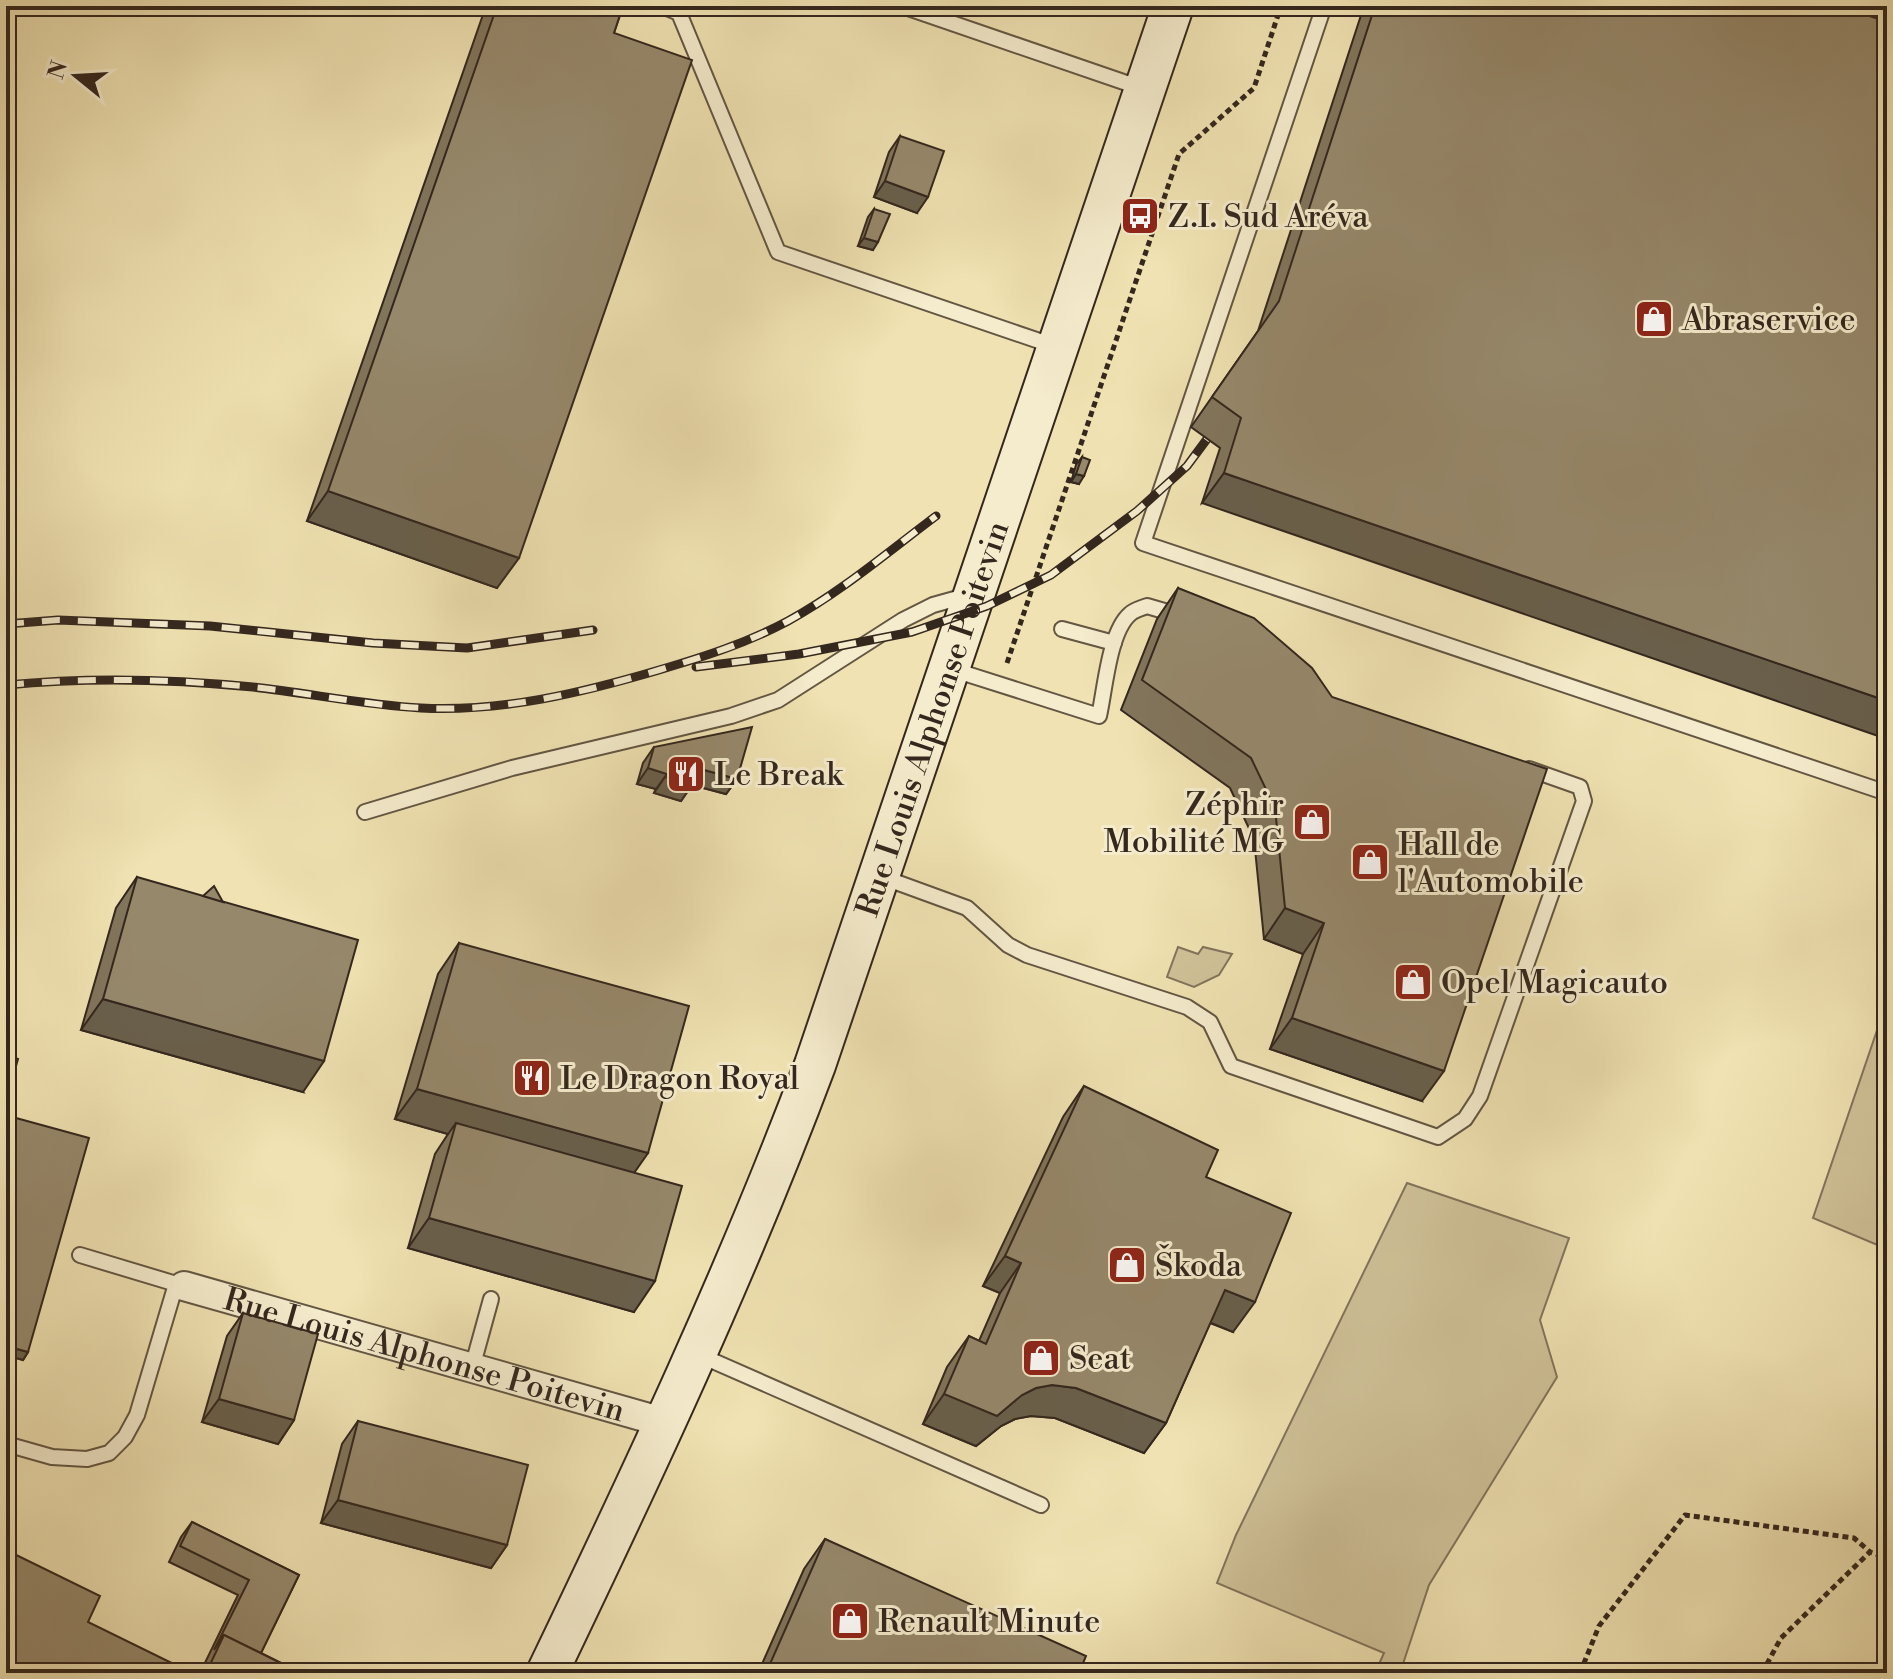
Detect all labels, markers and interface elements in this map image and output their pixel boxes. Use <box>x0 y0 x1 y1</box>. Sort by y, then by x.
north arrow <box>36 36 116 116</box>
text: N <box>43 57 74 83</box>
bus stop icon: Z.I. Sud Aréva <box>1119 195 1161 237</box>
place label: Z.I. Sud Aréva <box>1168 197 1369 237</box>
shop icon: Abraservice <box>1633 298 1675 340</box>
place label: Abraservice <box>1681 300 1856 340</box>
street label: Rue Louis Alphonse Poitevin <box>848 516 1018 922</box>
restaurant icon: Le Break <box>665 753 707 795</box>
place label: Le Break <box>714 755 845 795</box>
place label: Zéphir Mobilité MG <box>1104 785 1284 862</box>
shop icon: Zéphir Mobilité MG <box>1291 801 1333 843</box>
place label: Hall de l'Automobile <box>1398 825 1584 902</box>
shop icon: Hall de l'Automobile <box>1349 841 1391 883</box>
shop icon: Opel Magicauto <box>1392 961 1434 1003</box>
place label: Opel Magicauto <box>1441 963 1668 1003</box>
restaurant icon: Le Dragon Royal <box>511 1057 553 1099</box>
place label: Le Dragon Royal <box>560 1059 800 1099</box>
shop icon: Škoda <box>1106 1244 1148 1286</box>
place label: Škoda <box>1155 1244 1243 1286</box>
street label: Rue Louis Alphonse Poitevin <box>219 1279 629 1431</box>
shop icon: Seat <box>1020 1337 1062 1379</box>
place label: Seat <box>1069 1339 1131 1379</box>
shop icon: Renault Minute <box>829 1600 871 1642</box>
place label: Renault Minute <box>878 1602 1100 1642</box>

